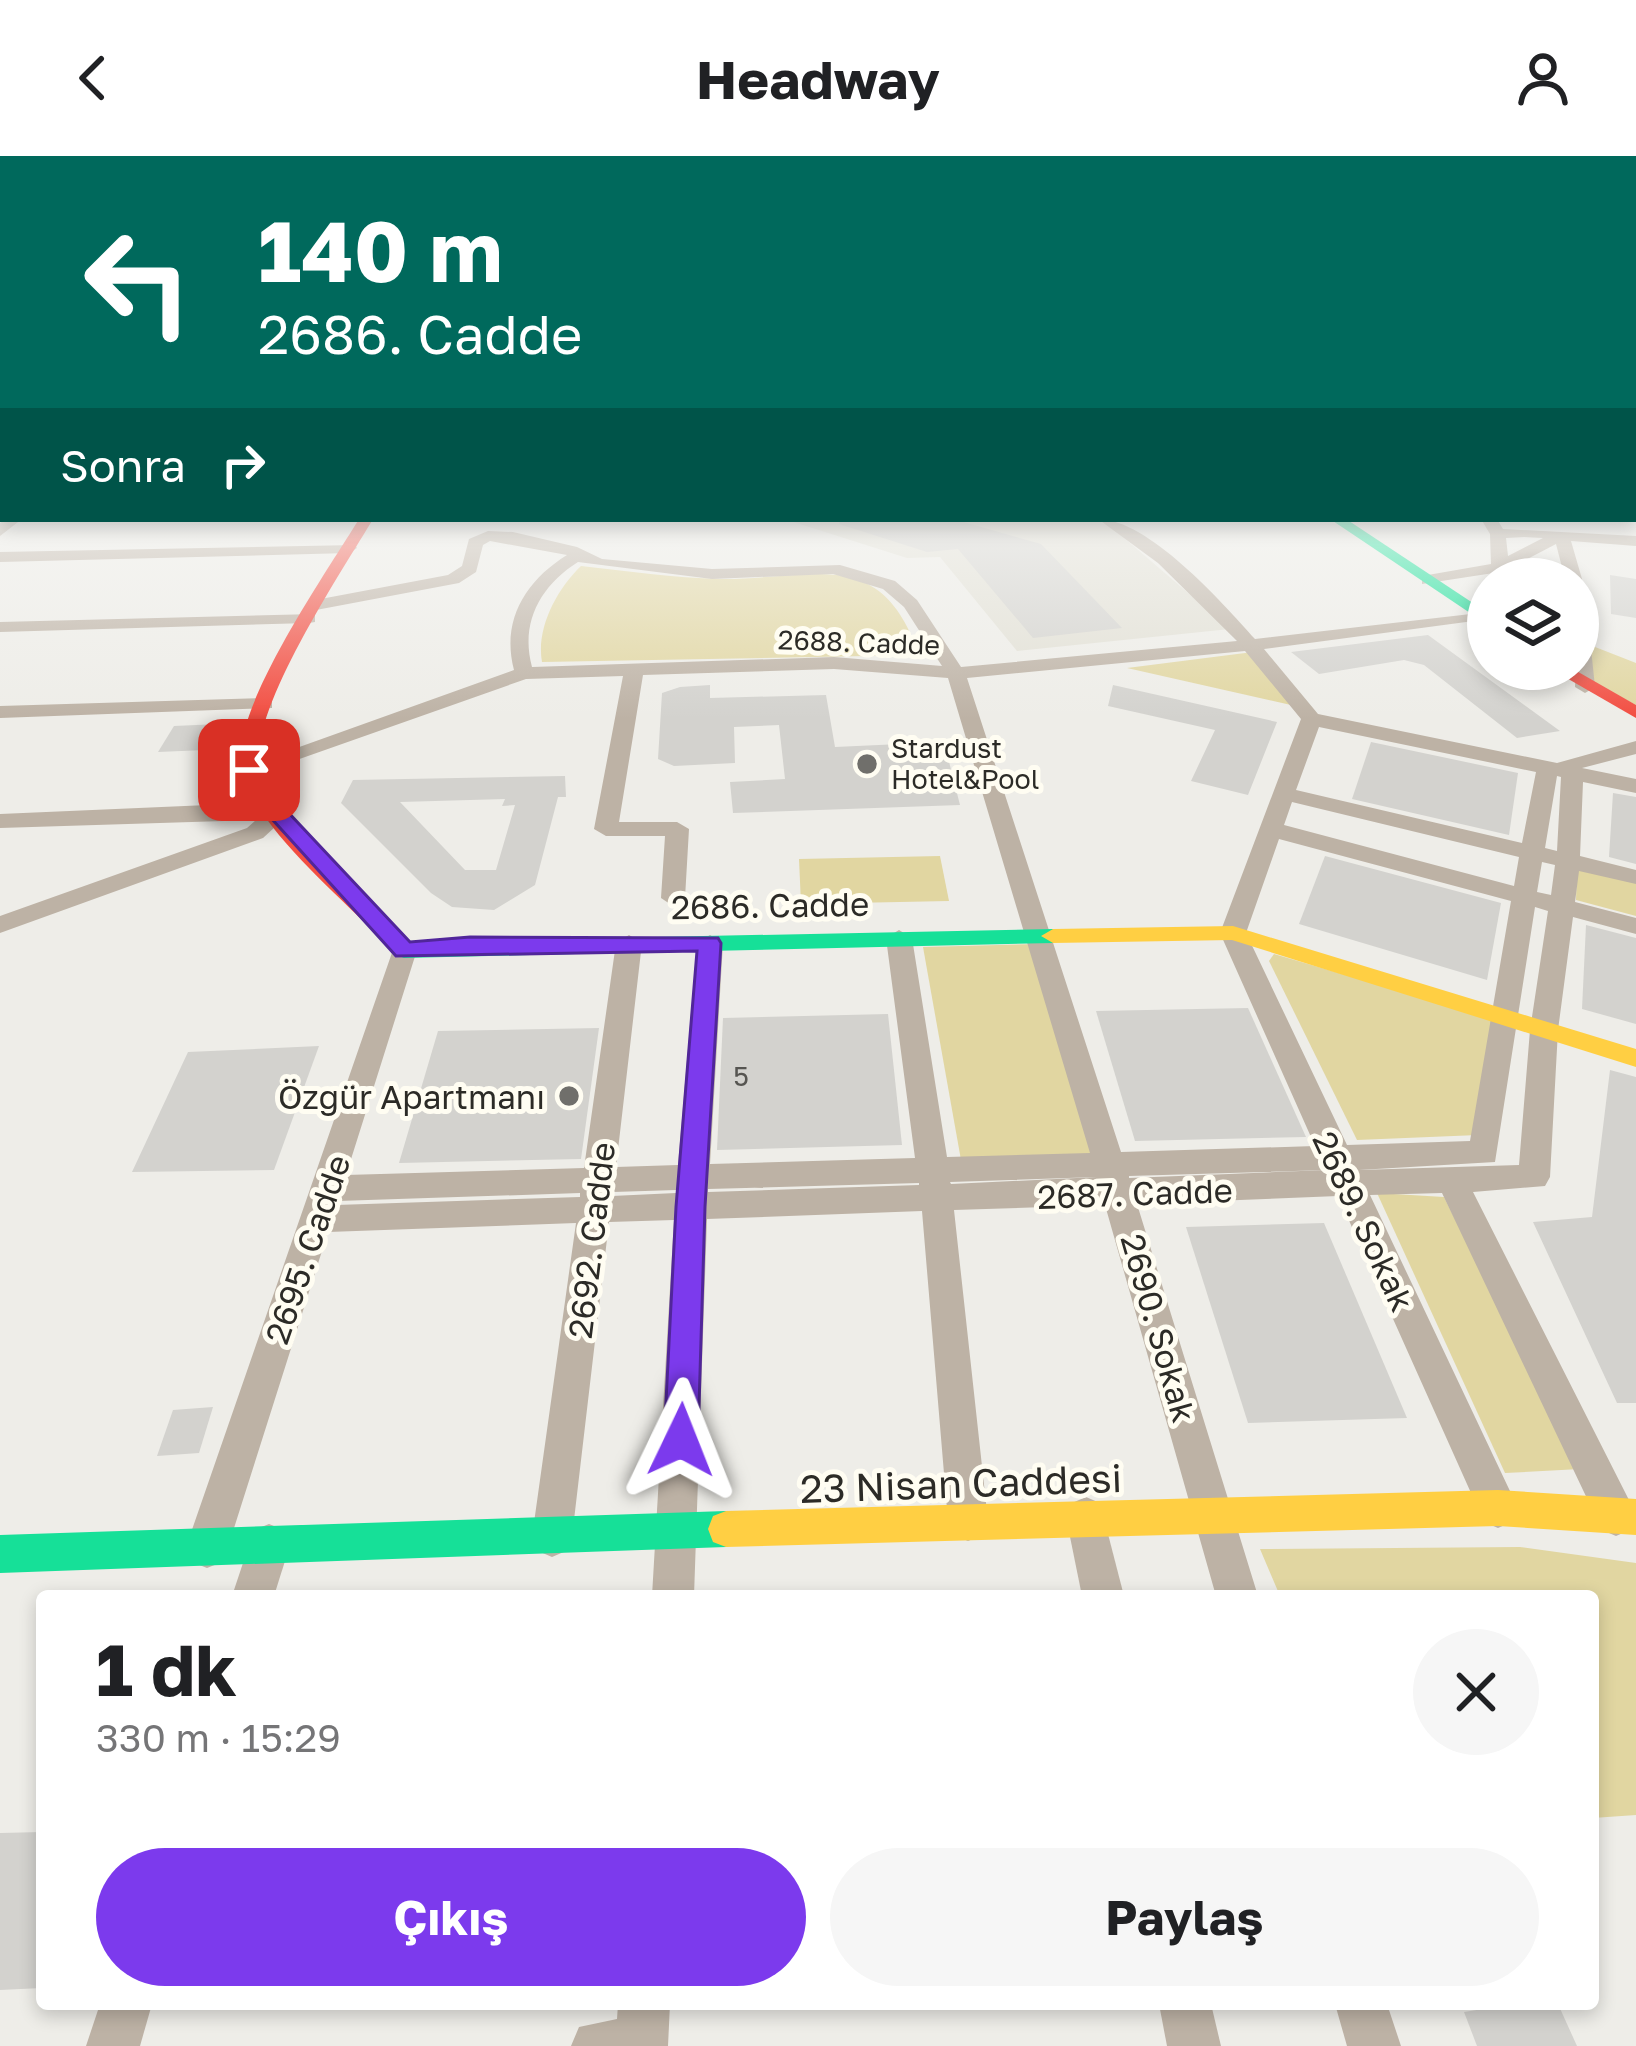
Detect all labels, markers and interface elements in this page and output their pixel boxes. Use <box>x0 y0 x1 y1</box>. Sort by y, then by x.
icon: back <box>60 45 126 111</box>
icon: person <box>1510 45 1576 111</box>
text: Headway <box>696 46 940 111</box>
text: 140 m <box>258 200 503 300</box>
icon: left <box>60 204 216 360</box>
text: 2686. Cadde <box>258 301 582 366</box>
icon: right <box>210 432 276 498</box>
text: Sonra <box>60 438 186 492</box>
map controls <box>1467 558 1599 690</box>
button: layers <box>1467 558 1599 690</box>
street label: 2688. Cadde <box>777 623 941 661</box>
pin <box>198 719 300 821</box>
place label: Stardust Hotel&Pool <box>891 732 1039 795</box>
icon: arrive <box>216 737 282 803</box>
marker: Stardust Hotel&Pool <box>854 751 880 777</box>
street label: 2686. Cadde <box>671 884 869 926</box>
house number: 5 <box>733 1060 749 1092</box>
place label: Özgür Apartmanı <box>278 1077 545 1116</box>
marker: Özgür Apartmanı <box>556 1083 582 1109</box>
street label: 2689. Sokak <box>1305 1125 1423 1317</box>
street label: 2692. Cadde <box>560 1140 622 1340</box>
street label: 2695. Cadde <box>256 1149 358 1349</box>
street label: 2687. Cadde <box>1037 1170 1233 1216</box>
street label: 2690. Sokak <box>1113 1229 1205 1427</box>
position arrow <box>618 1377 744 1503</box>
street label: 23 Nisan Caddesi <box>799 1454 1123 1512</box>
text: 1 dk <box>96 1625 237 1712</box>
button: close <box>1413 1629 1539 1755</box>
text: 330 m · 15:29 <box>96 1714 341 1761</box>
button: Çıkış <box>96 1848 806 1986</box>
button: Paylaş <box>830 1848 1539 1986</box>

